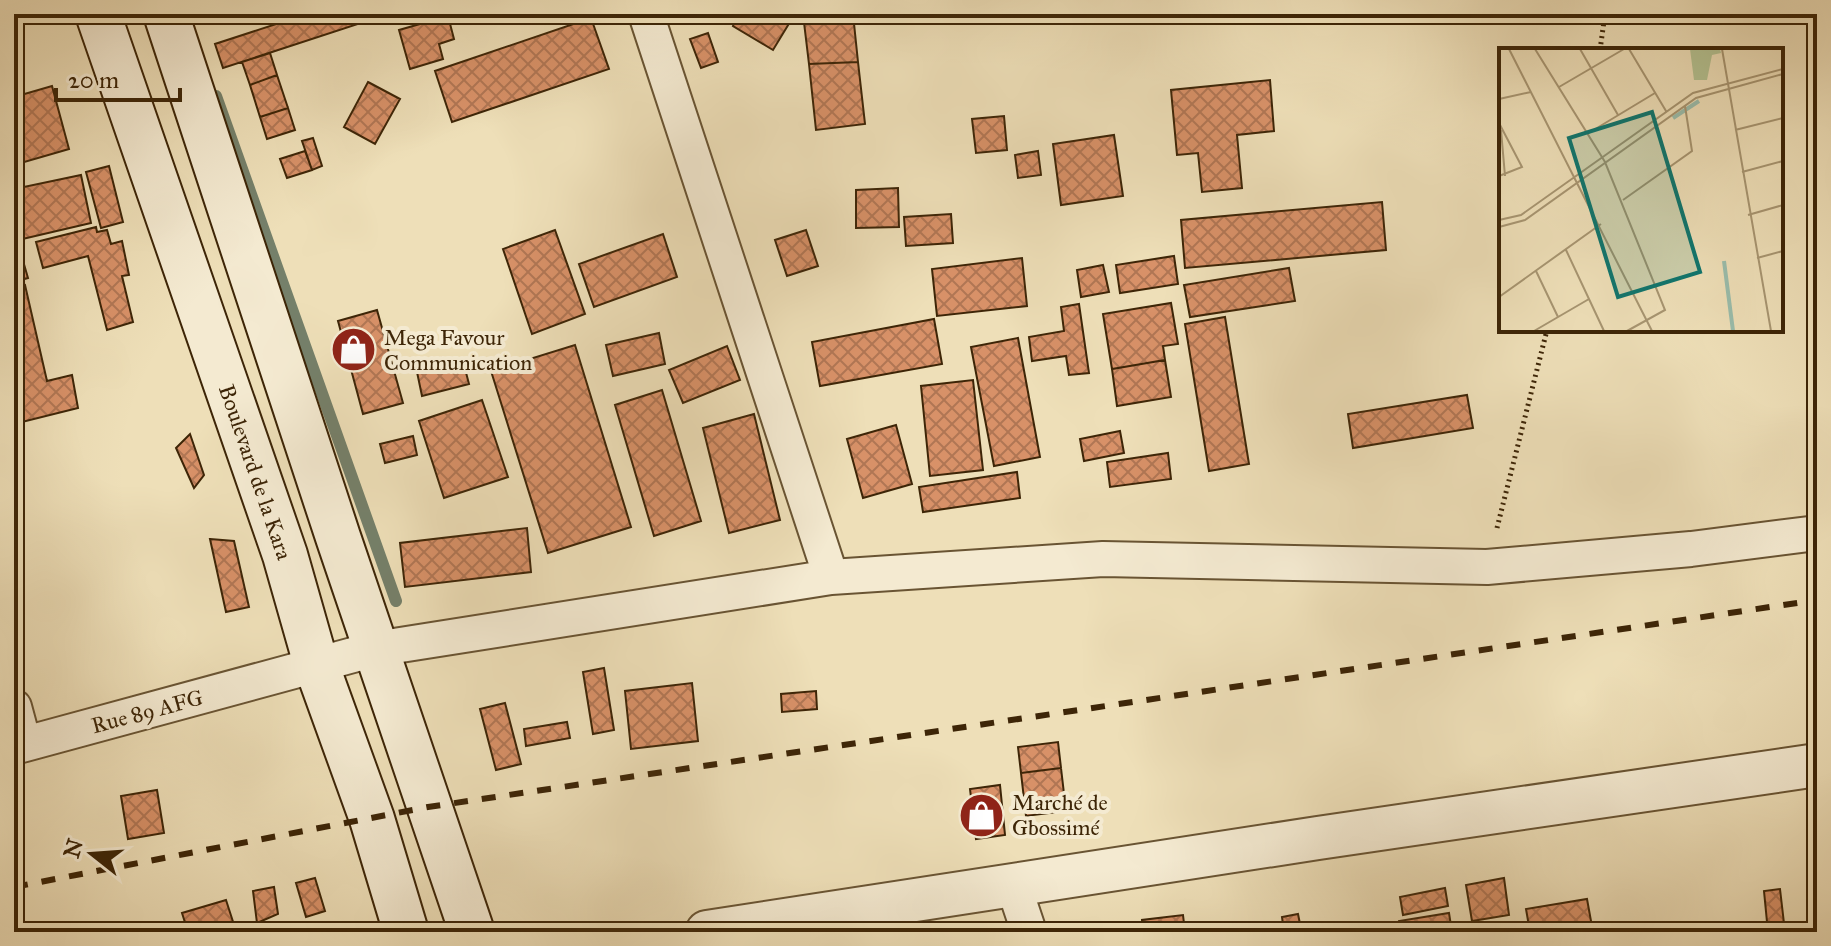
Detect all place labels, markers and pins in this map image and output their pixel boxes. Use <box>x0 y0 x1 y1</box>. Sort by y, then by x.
place label: Mega Favour Communication <box>384 324 532 376</box>
shop icon: Mega Favour Communication <box>329 326 377 374</box>
place label: Marché de Gbossimé <box>1012 789 1108 841</box>
shop icon: Marché de Gbossimé <box>957 791 1005 839</box>

